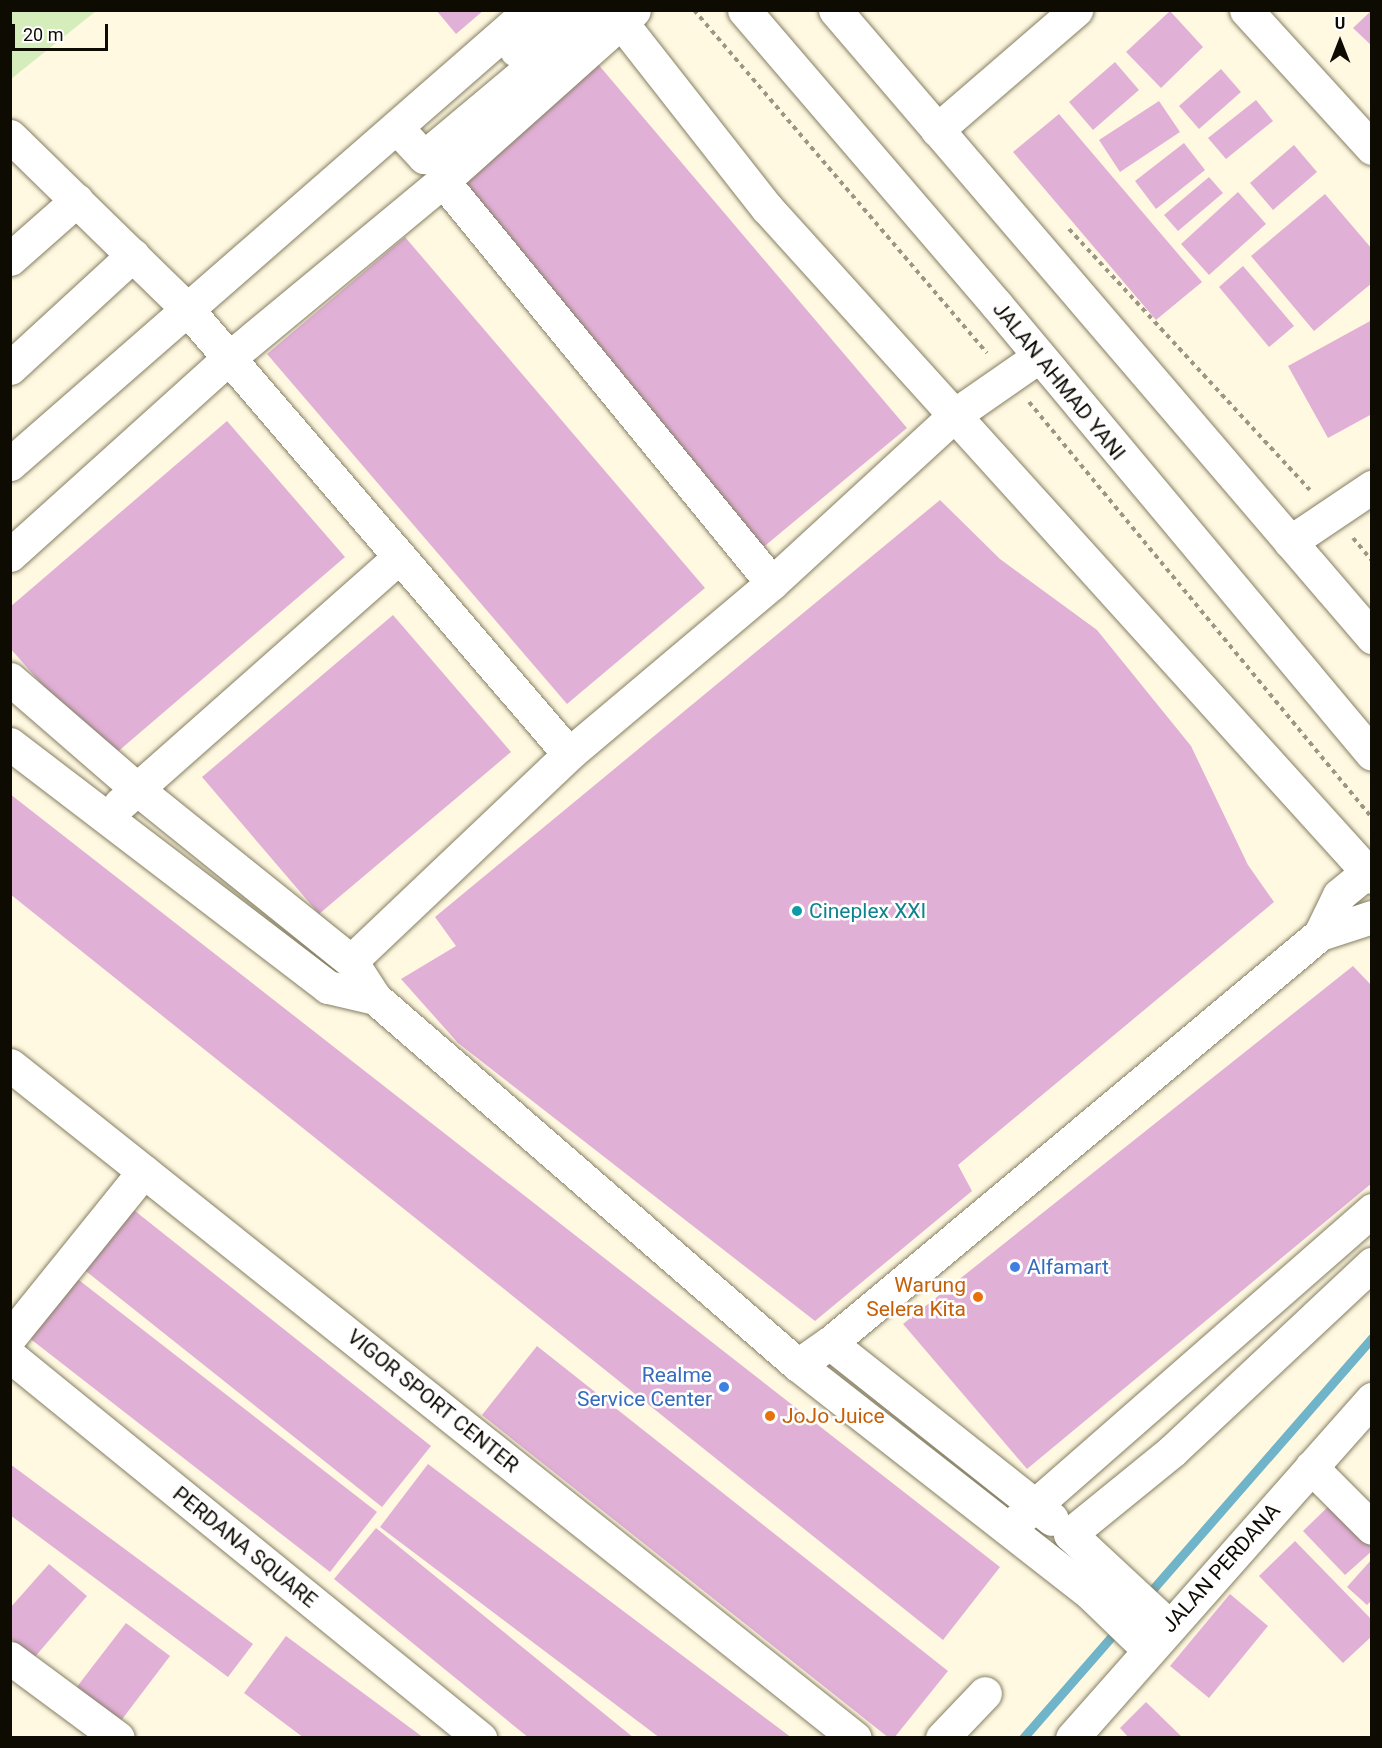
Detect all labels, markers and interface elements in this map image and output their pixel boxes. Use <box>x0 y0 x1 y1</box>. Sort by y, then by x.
scale bar <box>15 12 111 50</box>
north arrow <box>1310 12 1370 72</box>
text: U <box>1335 14 1345 33</box>
text: 20 m <box>23 24 63 45</box>
street label: JALAN AHMAD YANI <box>987 297 1131 465</box>
place label: Cineplex XXI <box>809 898 926 924</box>
marker: Cineplex XXI <box>790 904 804 918</box>
place label: Alfamart <box>1027 1254 1109 1280</box>
marker: Alfamart <box>1008 1260 1022 1274</box>
place label: Warung Selera Kita <box>866 1272 966 1322</box>
marker: Warung Selera Kita <box>971 1290 985 1304</box>
street label: VIGOR SPORT CENTER <box>342 1324 524 1478</box>
place label: Realme Service Center <box>577 1362 712 1412</box>
marker: Realme Service Center <box>717 1380 731 1394</box>
place label: JoJo Juice <box>782 1403 885 1429</box>
marker: JoJo Juice <box>763 1409 777 1423</box>
street label: PERDANA SQUARE <box>168 1481 322 1613</box>
street label: JALAN PERDANA <box>1157 1498 1285 1638</box>

